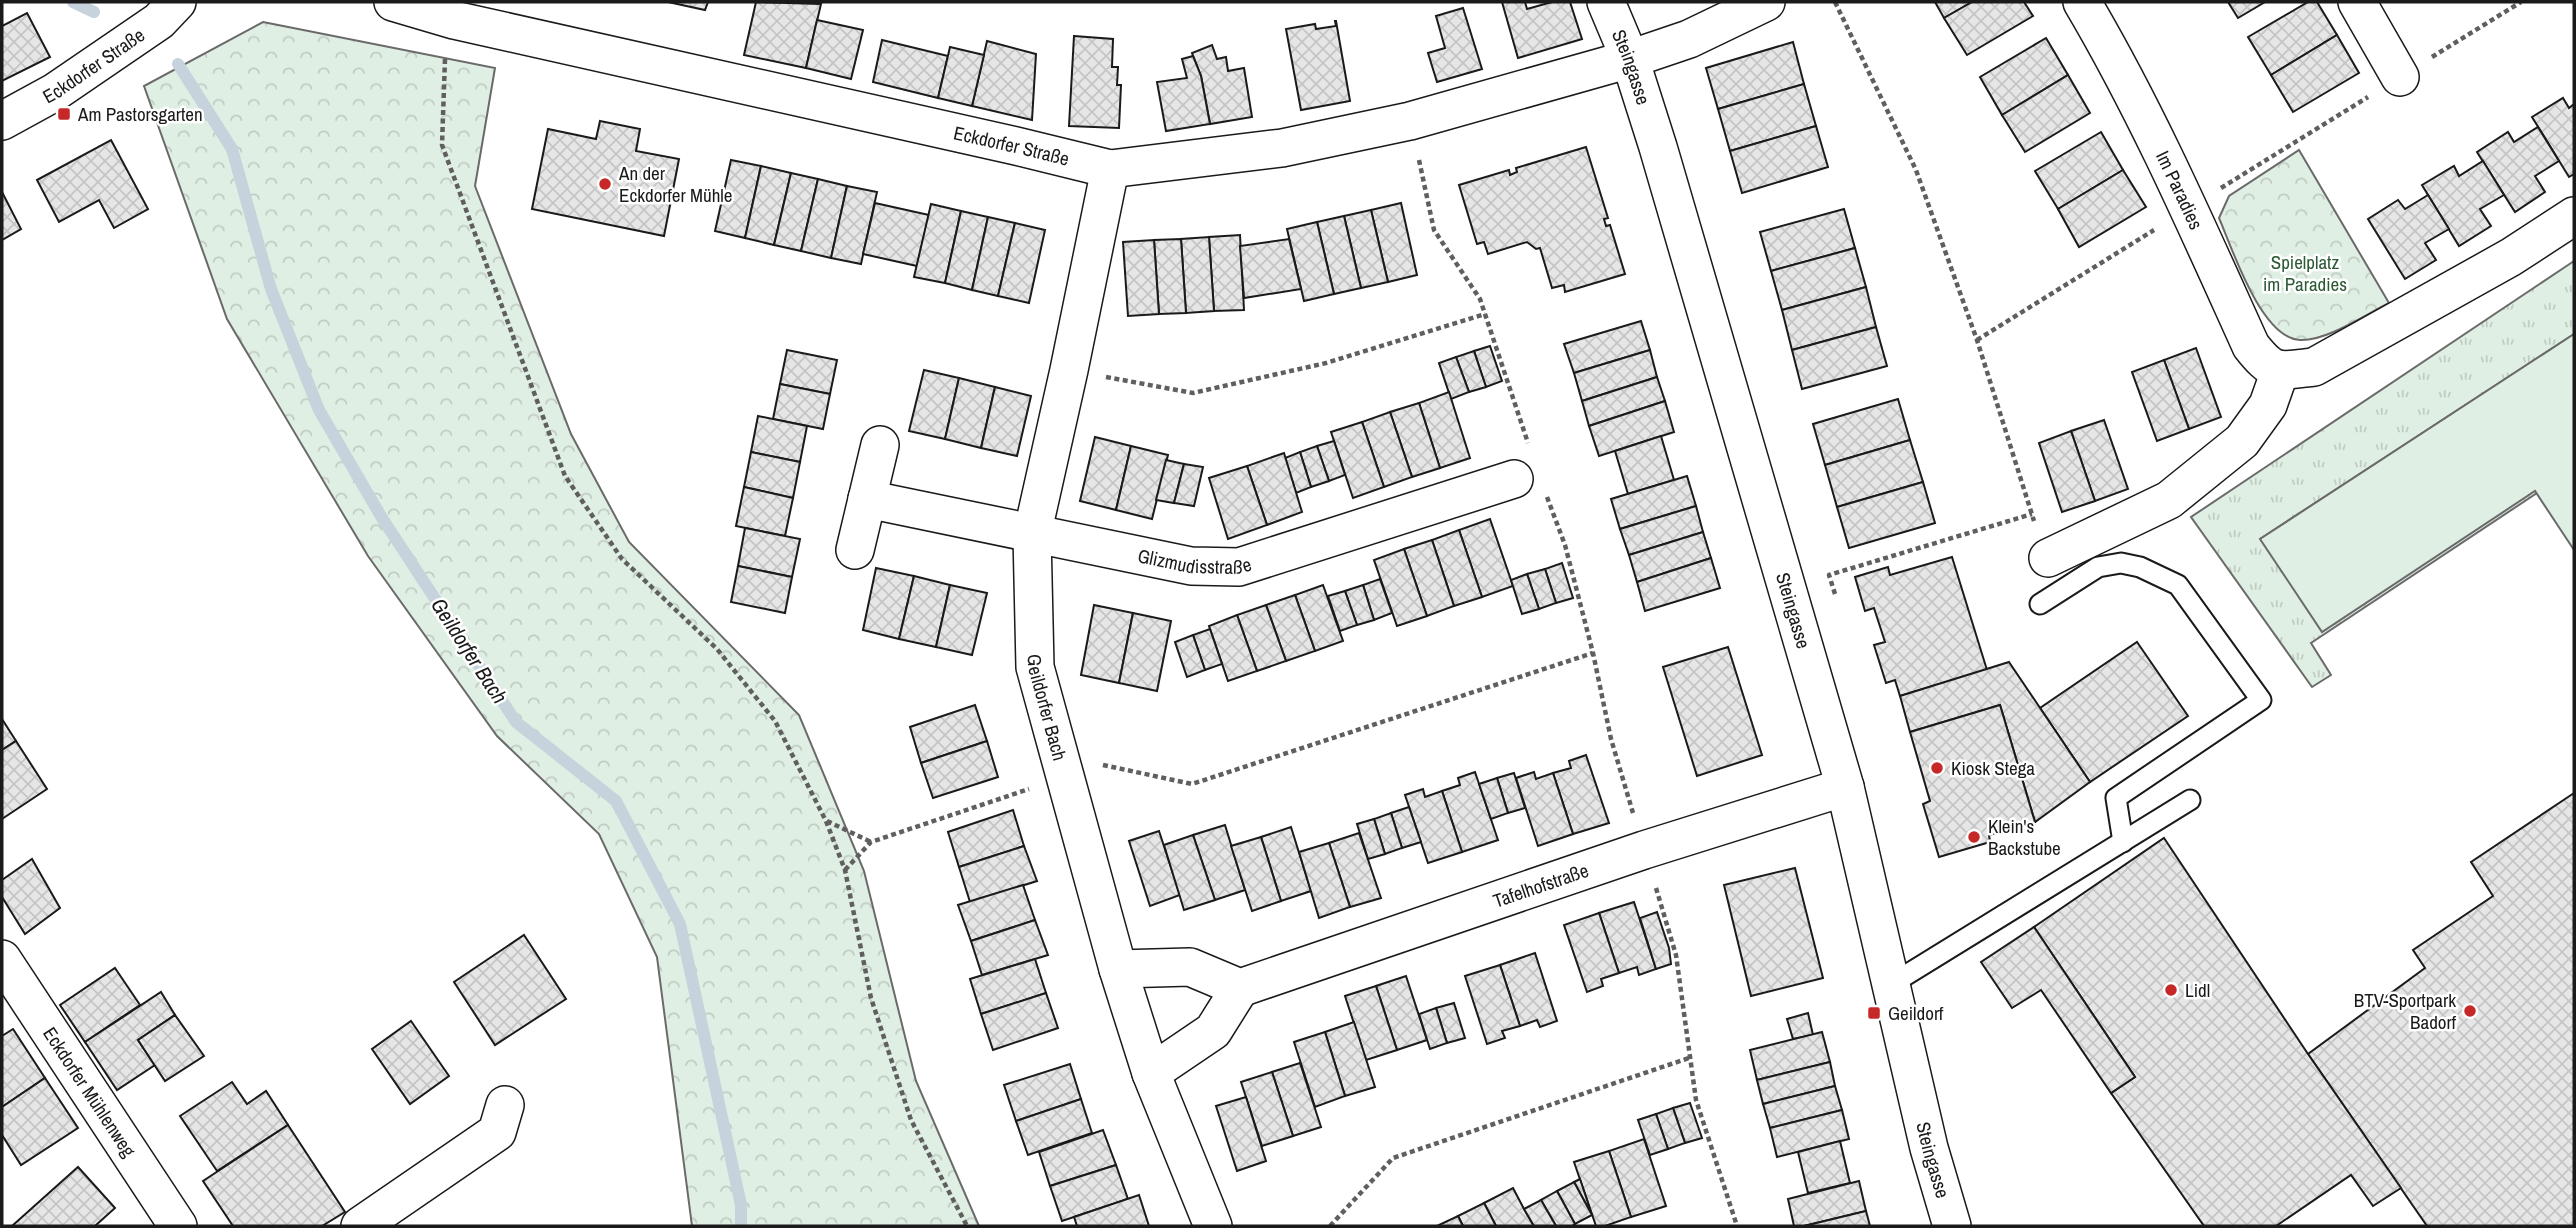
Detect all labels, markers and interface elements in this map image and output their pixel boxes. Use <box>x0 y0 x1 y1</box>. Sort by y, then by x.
street label: Eckdorfer Straße <box>38 22 149 109</box>
street label: Steingasse <box>1606 26 1657 108</box>
place label: Am Pastorsgarten <box>77 101 203 127</box>
marker: Am Pastorsgarten <box>56 106 72 122</box>
street label: Eckdorfer Straße <box>951 119 1072 172</box>
street label: Im Paradies <box>2150 146 2209 234</box>
place label: An der Eckdorfer Mühle <box>618 160 732 208</box>
marker: An der Eckdorfer Mühle <box>597 176 613 192</box>
park label: Spielplatz im Paradies <box>2263 249 2347 297</box>
street label: Glizmudisstraße <box>1135 542 1255 580</box>
street label: Steingasse <box>1770 569 1817 652</box>
water label: Geildorfer Bach <box>424 592 514 709</box>
street label: Geildorfer Bach <box>1022 654 1073 763</box>
place label: Kiosk Stega <box>1951 755 2035 781</box>
marker: Kiosk Stega <box>1929 760 1945 776</box>
place label: Klein's Backstube <box>1988 813 2061 861</box>
marker: Klein's Backstube <box>1966 829 1982 845</box>
street label: Tafelhofstraße <box>1490 857 1592 914</box>
place label: Lidl <box>2185 977 2210 1003</box>
marker: Lidl <box>2163 982 2179 998</box>
place label: BTV-Sportpark Badorf <box>2354 987 2457 1035</box>
place label: Geildorf <box>1888 1000 1944 1026</box>
marker: BTV-Sportpark Badorf <box>2462 1003 2478 1019</box>
marker: Geildorf <box>1866 1005 1882 1021</box>
street label: Eckdorfer Mühlenweg <box>37 1022 142 1162</box>
street label: Steingasse <box>1910 1119 1956 1201</box>

